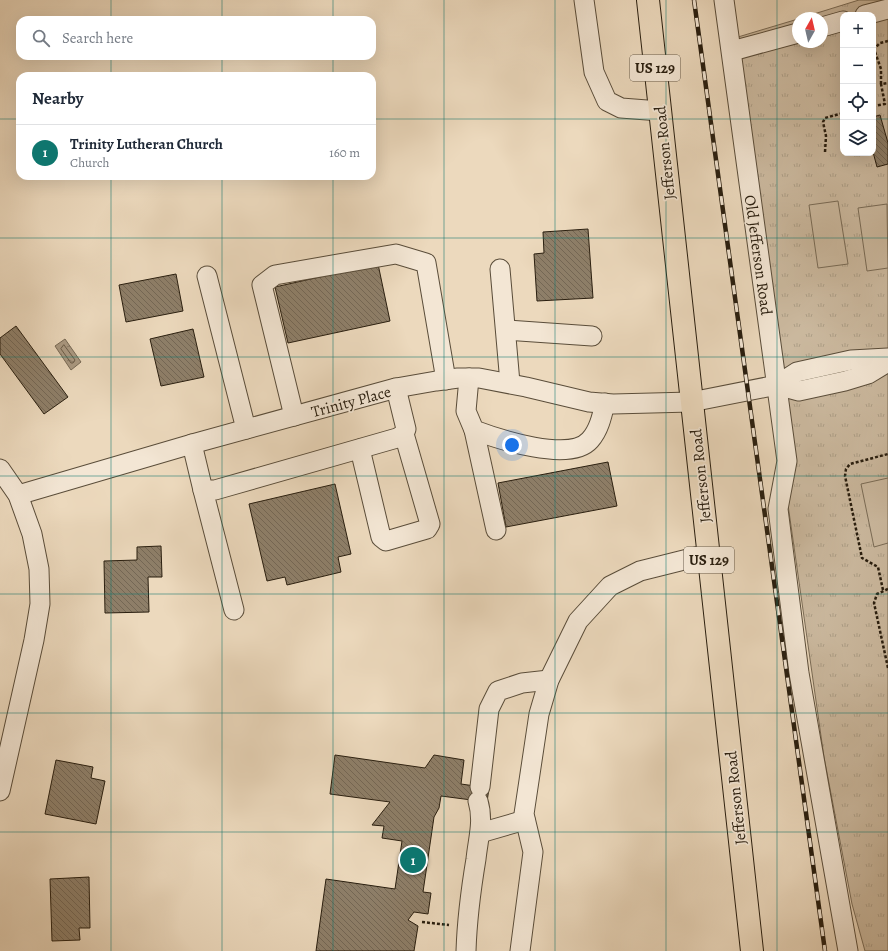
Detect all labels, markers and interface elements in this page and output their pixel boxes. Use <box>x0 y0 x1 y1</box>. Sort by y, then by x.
north arrow <box>792 12 828 48</box>
map controls <box>840 12 876 156</box>
button: + <box>840 12 876 48</box>
search box <box>16 16 376 60</box>
icon: search <box>30 27 52 49</box>
text: Search here <box>62 28 133 48</box>
button: − <box>840 48 876 84</box>
road number: US 129 <box>630 55 680 81</box>
button: locate <box>840 84 876 120</box>
text: Nearby <box>32 87 83 110</box>
street label: Jefferson Road <box>649 104 681 201</box>
button: layers <box>840 120 876 156</box>
text: Trinity Lutheran Church <box>70 134 223 154</box>
text: 1 <box>43 144 47 161</box>
text: 160 m <box>329 144 360 161</box>
text: Church <box>70 154 109 171</box>
street label: Old Jefferson Road <box>739 194 777 317</box>
street label: Trinity Place <box>309 381 394 423</box>
street label: Jefferson Road <box>685 427 717 524</box>
your location <box>502 435 522 455</box>
road number: US 129 <box>684 547 734 573</box>
street label: Jefferson Road <box>720 749 752 846</box>
pin: 1 <box>400 845 426 875</box>

